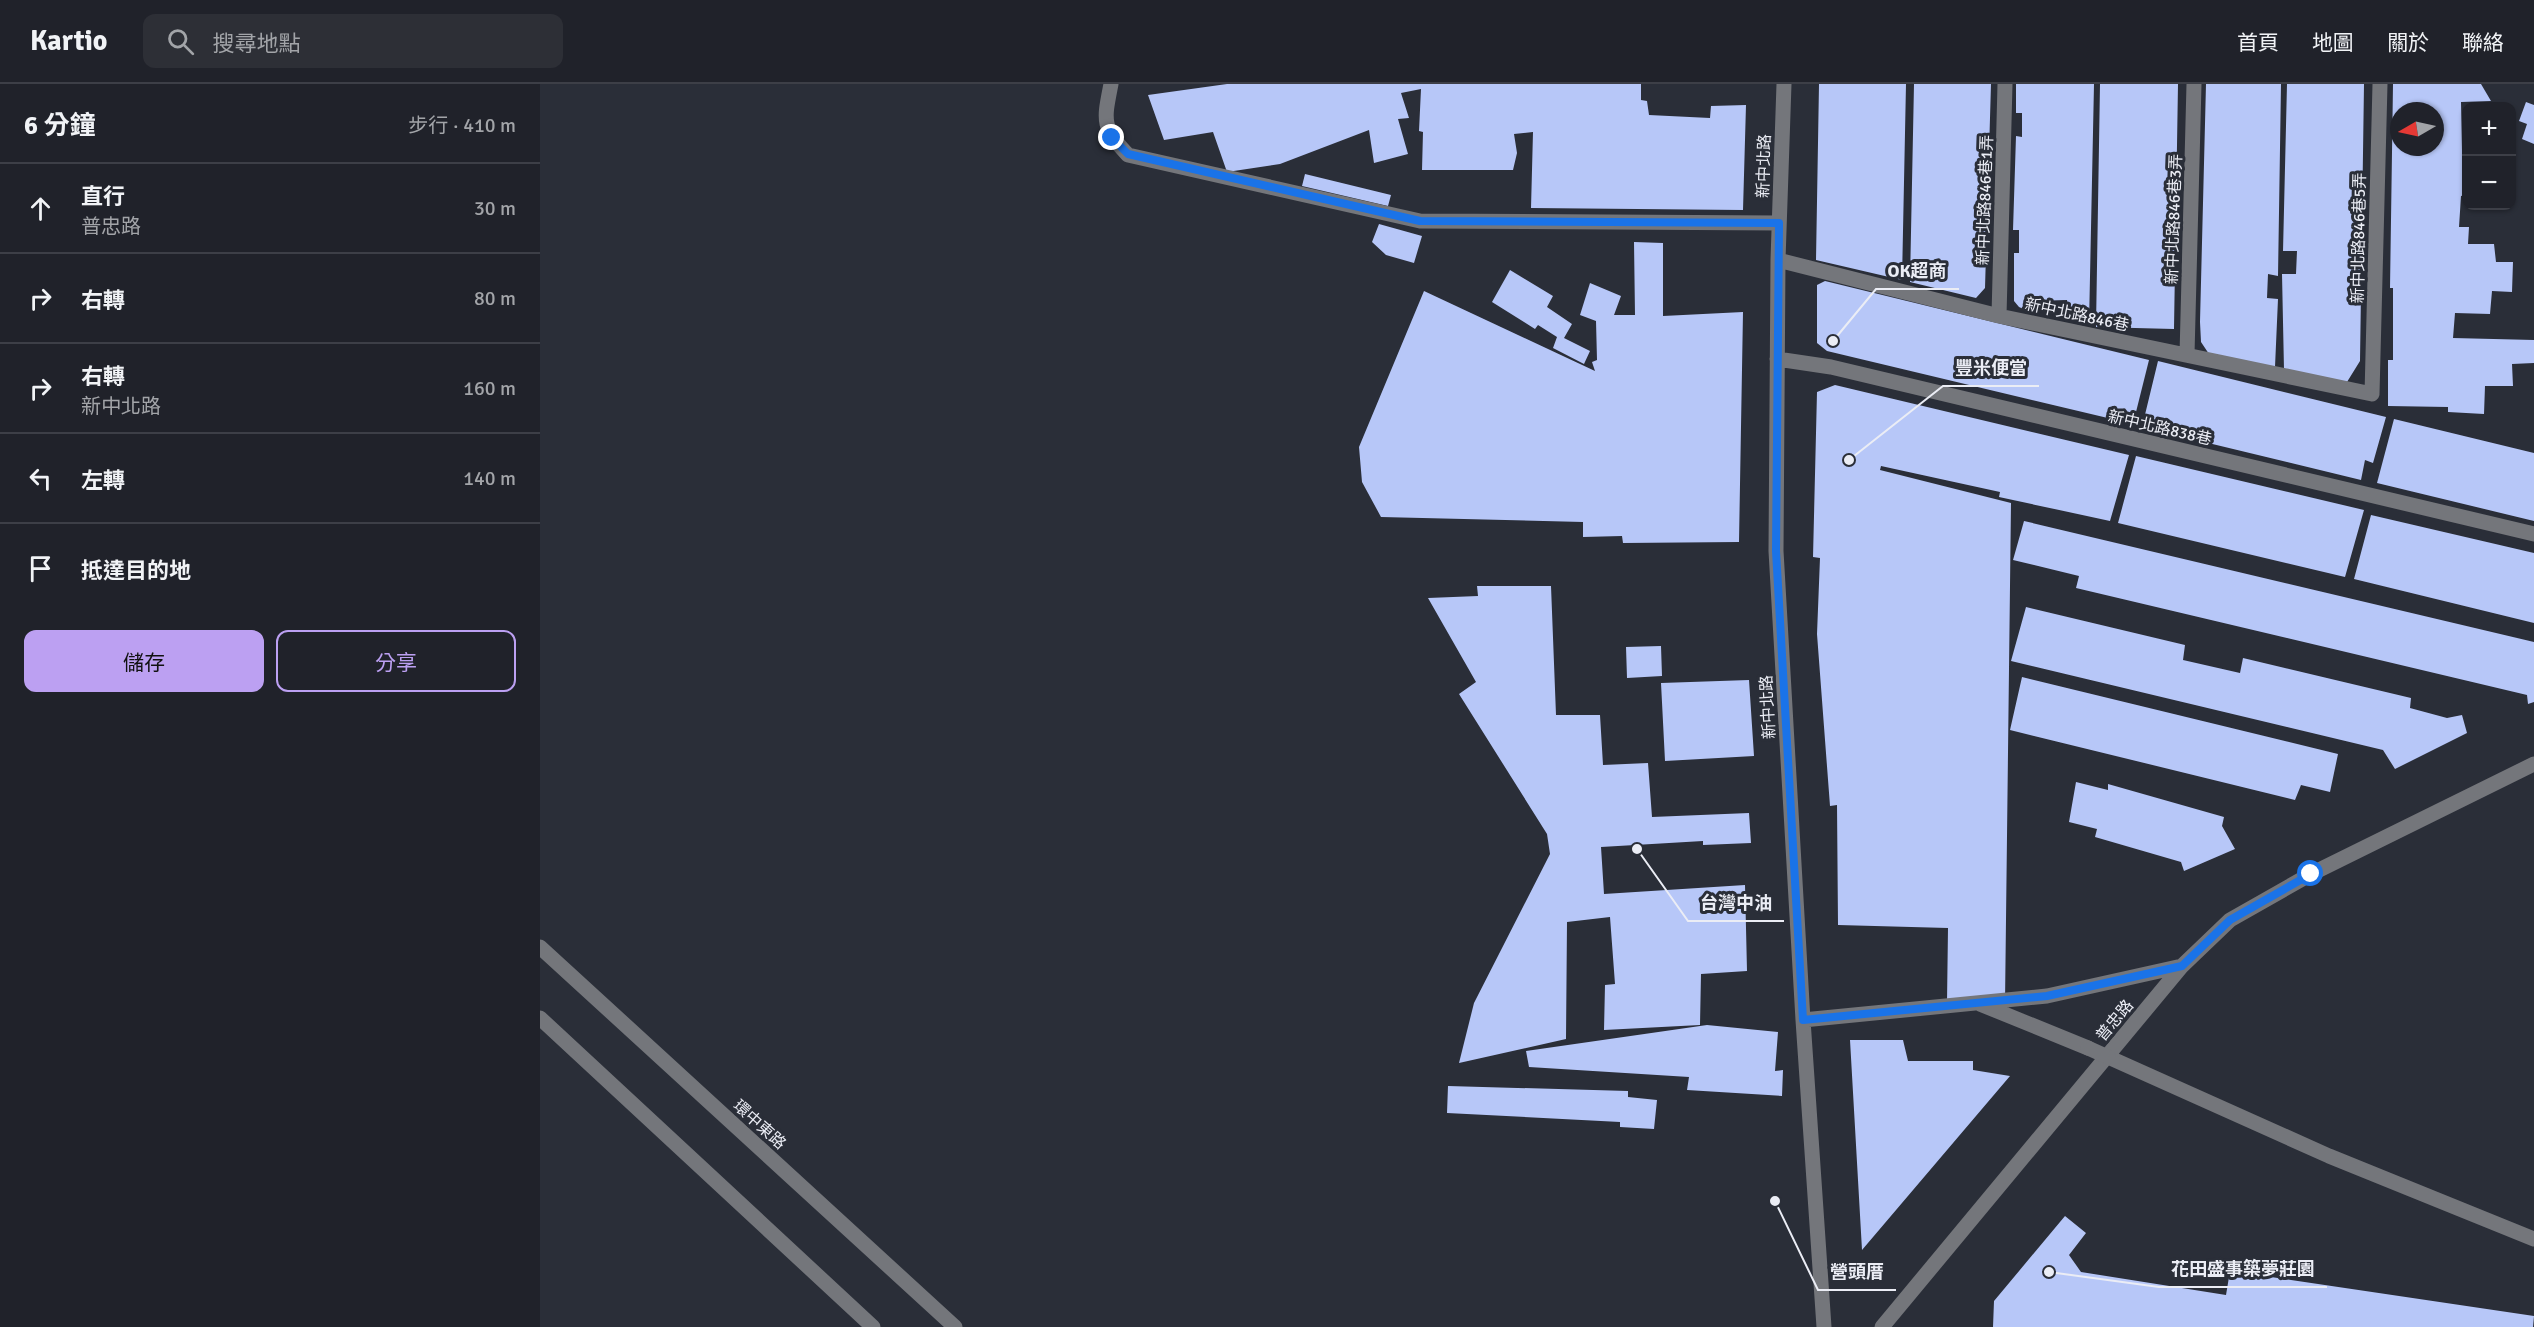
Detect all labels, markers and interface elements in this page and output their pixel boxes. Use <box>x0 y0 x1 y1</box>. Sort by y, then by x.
search box <box>143 14 563 68</box>
text: Kartio <box>30 24 107 58</box>
icon: search <box>164 25 197 58</box>
text: 搜尋地點 <box>212 30 300 57</box>
text: 首頁 <box>2237 30 2279 56</box>
text: 地圖 <box>2312 30 2354 56</box>
text: 關於 <box>2387 30 2429 56</box>
text: 聯絡 <box>2462 30 2504 56</box>
north arrow <box>2390 102 2444 156</box>
map controls <box>2462 102 2516 210</box>
button: + <box>2462 102 2516 156</box>
text: 6 分鐘 <box>24 110 96 142</box>
text: 步行 · 410 m <box>408 113 516 138</box>
route end <box>1098 124 1124 150</box>
street label: 新中北路 <box>1753 134 1775 198</box>
street label: 新中北路846巷1弄 <box>1973 134 1997 266</box>
street label: 新中北路846巷3弄 <box>2162 153 2186 285</box>
button: − <box>2462 156 2516 210</box>
street label: 新中北路846巷5弄 <box>2348 173 2370 303</box>
text: 直行 <box>81 183 125 210</box>
icon: ahead <box>24 192 57 225</box>
text: 30 m <box>474 196 516 221</box>
text: 普忠路 <box>81 214 141 239</box>
callout: OK超商 <box>1876 253 1959 289</box>
text: OK超商 <box>1887 260 1947 282</box>
icon: right <box>24 282 57 315</box>
text: 80 m <box>474 286 516 311</box>
text: 右轉 <box>81 287 125 314</box>
street label: 新中北路846巷 <box>2023 294 2131 336</box>
callout: 豐米便當 <box>1943 350 2039 386</box>
text: 豐米便當 <box>1955 357 2027 379</box>
text: 右轉 <box>81 363 125 390</box>
icon: right <box>24 372 57 405</box>
text: 160 m <box>463 376 516 401</box>
text: 新中北路 <box>81 394 161 419</box>
street label: 新中北路838巷 <box>2106 406 2214 450</box>
icon: left <box>24 462 57 495</box>
text: 140 m <box>463 466 516 491</box>
text: 左轉 <box>81 467 125 494</box>
icon: arrive <box>24 552 57 585</box>
text: 抵達目的地 <box>81 557 191 584</box>
button: 儲存 <box>24 630 264 692</box>
button: 分享 <box>276 630 516 692</box>
street label: 新中北路 <box>1756 674 1780 739</box>
route start <box>2297 860 2323 886</box>
callout: 台灣中油 <box>1688 885 1784 921</box>
text: 台灣中油 <box>1700 892 1772 914</box>
street label: 普忠路 <box>2092 996 2138 1045</box>
street label: 環中東路 <box>729 1096 790 1154</box>
callout: 花田盛事築夢莊園 <box>2159 1251 2327 1287</box>
callout: 營頭厝 <box>1818 1254 1896 1290</box>
text: 花田盛事築夢莊園 <box>2171 1258 2315 1280</box>
text: 營頭厝 <box>1830 1261 1884 1283</box>

